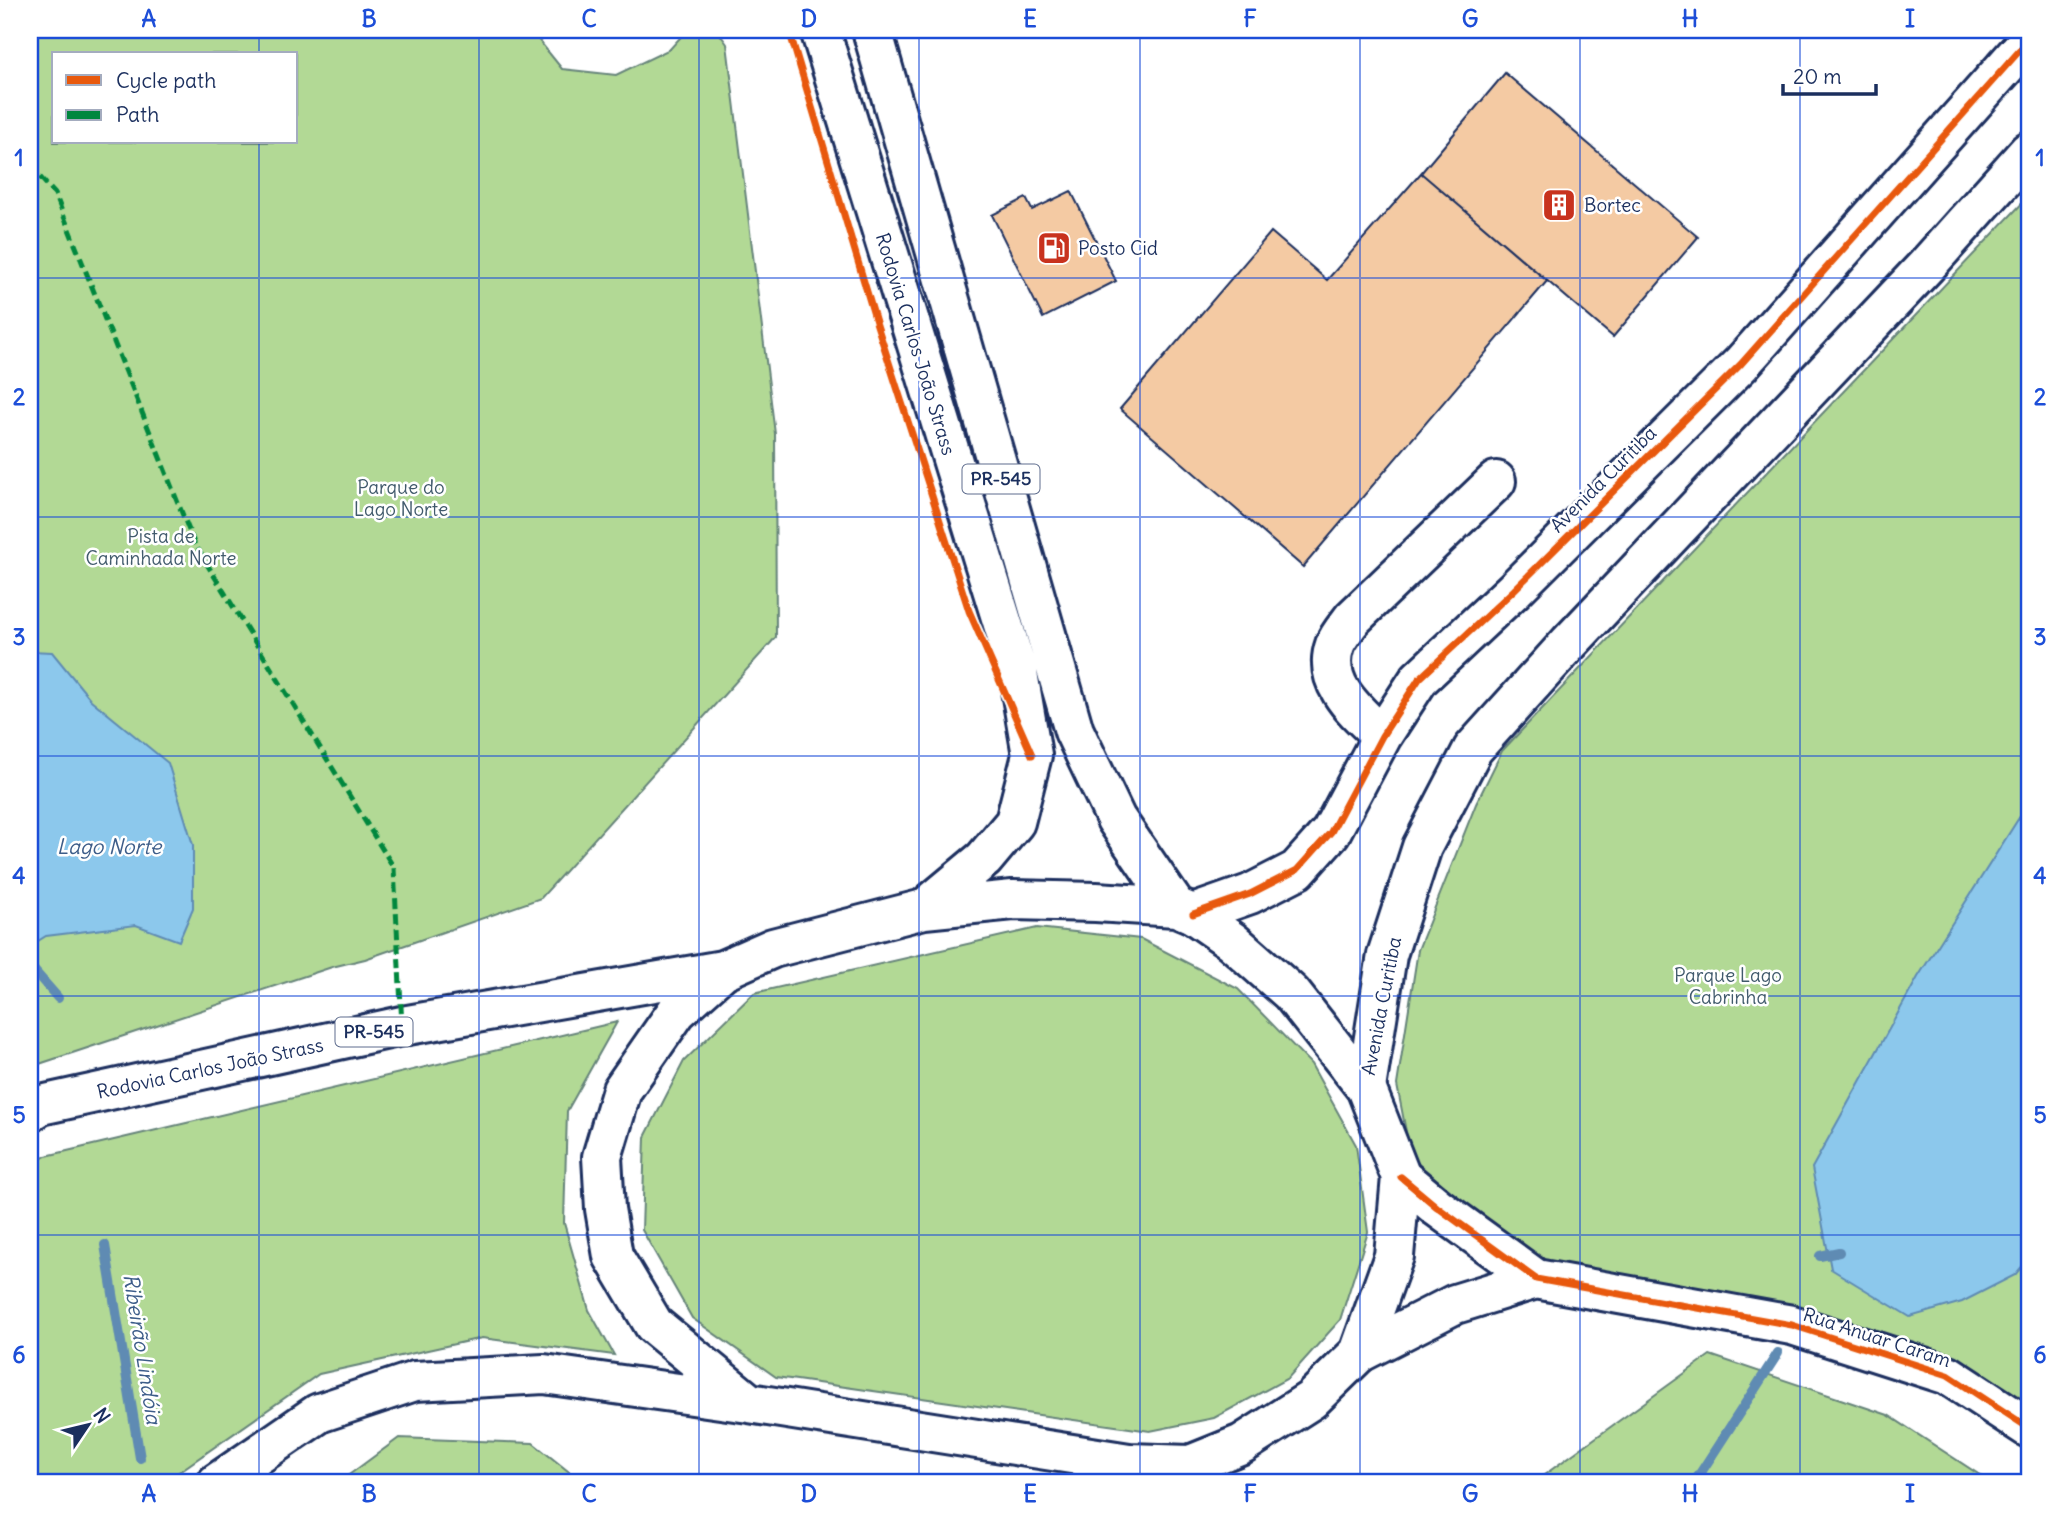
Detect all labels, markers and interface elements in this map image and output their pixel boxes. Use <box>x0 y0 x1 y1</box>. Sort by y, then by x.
text: A <box>142 4 157 33</box>
text: B <box>361 4 377 33</box>
text: C <box>581 4 597 33</box>
text: D <box>801 4 817 33</box>
text: E <box>1023 4 1037 33</box>
text: F <box>1243 4 1257 33</box>
text: G <box>1462 4 1478 33</box>
text: H <box>1682 4 1698 33</box>
text: I <box>1905 4 1915 33</box>
legend <box>52 52 298 144</box>
scale bar <box>1783 52 1875 96</box>
text: 20 m <box>1793 63 1842 90</box>
text: Cycle path <box>116 67 216 94</box>
text: Path <box>116 101 159 128</box>
text: 1 <box>14 143 24 172</box>
text: 1 <box>2035 143 2045 172</box>
building icon: Bortec <box>1540 186 1578 224</box>
place label: Bortec <box>1584 193 1641 217</box>
fuel station icon: Posto Cid <box>1035 229 1073 267</box>
street label: Rodovia Carlos João Strass <box>871 230 961 458</box>
place label: Posto Cid <box>1078 236 1158 260</box>
text: 2 <box>13 382 26 411</box>
text: 2 <box>2034 382 2047 411</box>
street label: Avenida Curitiba <box>1545 421 1661 537</box>
road number: PR-545 <box>962 464 1040 494</box>
park label: Parque do Lago Norte <box>354 475 448 521</box>
park label: Pista de Caminhada Norte <box>85 524 237 570</box>
text: 3 <box>12 622 26 651</box>
text: 3 <box>2033 622 2047 651</box>
water label: Lago Norte <box>57 833 163 860</box>
text: 4 <box>12 861 26 890</box>
text: 4 <box>2033 861 2047 890</box>
street label: Avenida Curitiba <box>1356 935 1406 1077</box>
park label: Parque Lago Cabrinha <box>1674 963 1782 1009</box>
road number: PR-545 <box>336 1017 412 1046</box>
street label: Rodovia Carlos João Strass <box>95 1032 325 1104</box>
text: 5 <box>12 1100 26 1129</box>
text: 5 <box>2033 1100 2047 1129</box>
water label: Ribeirão Lindóia <box>117 1272 168 1427</box>
street label: Rua Anuar Caram <box>1800 1302 1954 1372</box>
text: 6 <box>12 1340 26 1369</box>
text: 6 <box>2033 1340 2047 1369</box>
north arrow <box>52 1390 122 1460</box>
text: N <box>88 1403 116 1428</box>
text: A <box>142 1479 157 1508</box>
text: B <box>361 1479 377 1508</box>
text: C <box>581 1479 597 1508</box>
text: D <box>801 1479 817 1508</box>
text: E <box>1023 1479 1037 1508</box>
text: F <box>1243 1479 1257 1508</box>
text: G <box>1462 1479 1478 1508</box>
text: H <box>1682 1479 1698 1508</box>
text: I <box>1905 1479 1915 1508</box>

